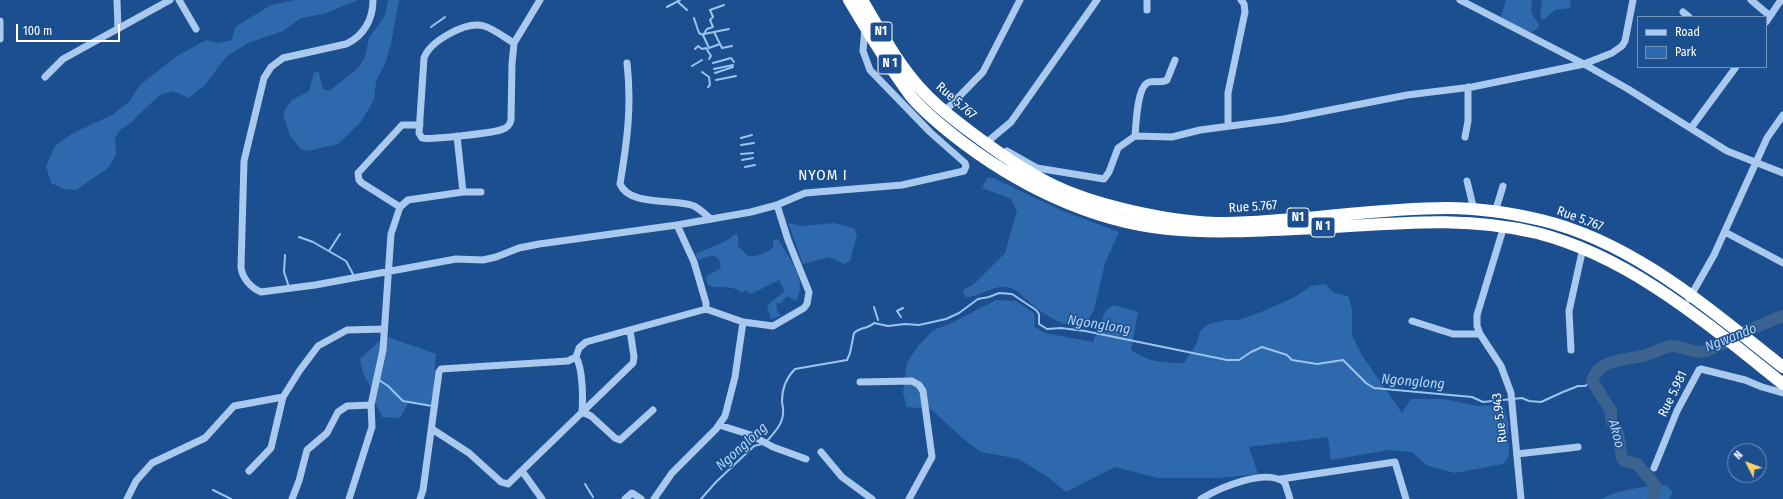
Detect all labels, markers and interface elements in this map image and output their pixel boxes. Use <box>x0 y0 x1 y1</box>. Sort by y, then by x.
scale bar <box>18 16 122 42</box>
legend <box>1637 16 1767 68</box>
road number: N1 <box>870 22 892 42</box>
text: 100 m <box>23 24 52 38</box>
text: Road <box>1675 25 1700 39</box>
text: Park <box>1675 45 1696 59</box>
road number: N 1 <box>878 54 902 74</box>
street label: Rue 5.767 <box>933 79 979 123</box>
district label: NYOM I <box>798 167 848 185</box>
street label: Rue 5.767 <box>1228 198 1278 216</box>
street label: Rue 5.767 <box>1555 203 1605 235</box>
road number: N1 <box>1287 208 1309 228</box>
road number: N 1 <box>1311 217 1335 237</box>
water label: Ngonglong <box>1066 312 1132 338</box>
water label: Ngwando <box>1703 320 1759 356</box>
street label: Rue 5.981 <box>1655 368 1691 420</box>
water label: Ngonglong <box>1381 371 1445 393</box>
street label: Rue 5.943 <box>1489 392 1511 444</box>
water label: Akoo <box>1604 418 1628 450</box>
water label: Ngonglong <box>713 420 771 474</box>
north arrow <box>1727 443 1767 483</box>
text: N <box>1731 449 1745 462</box>

